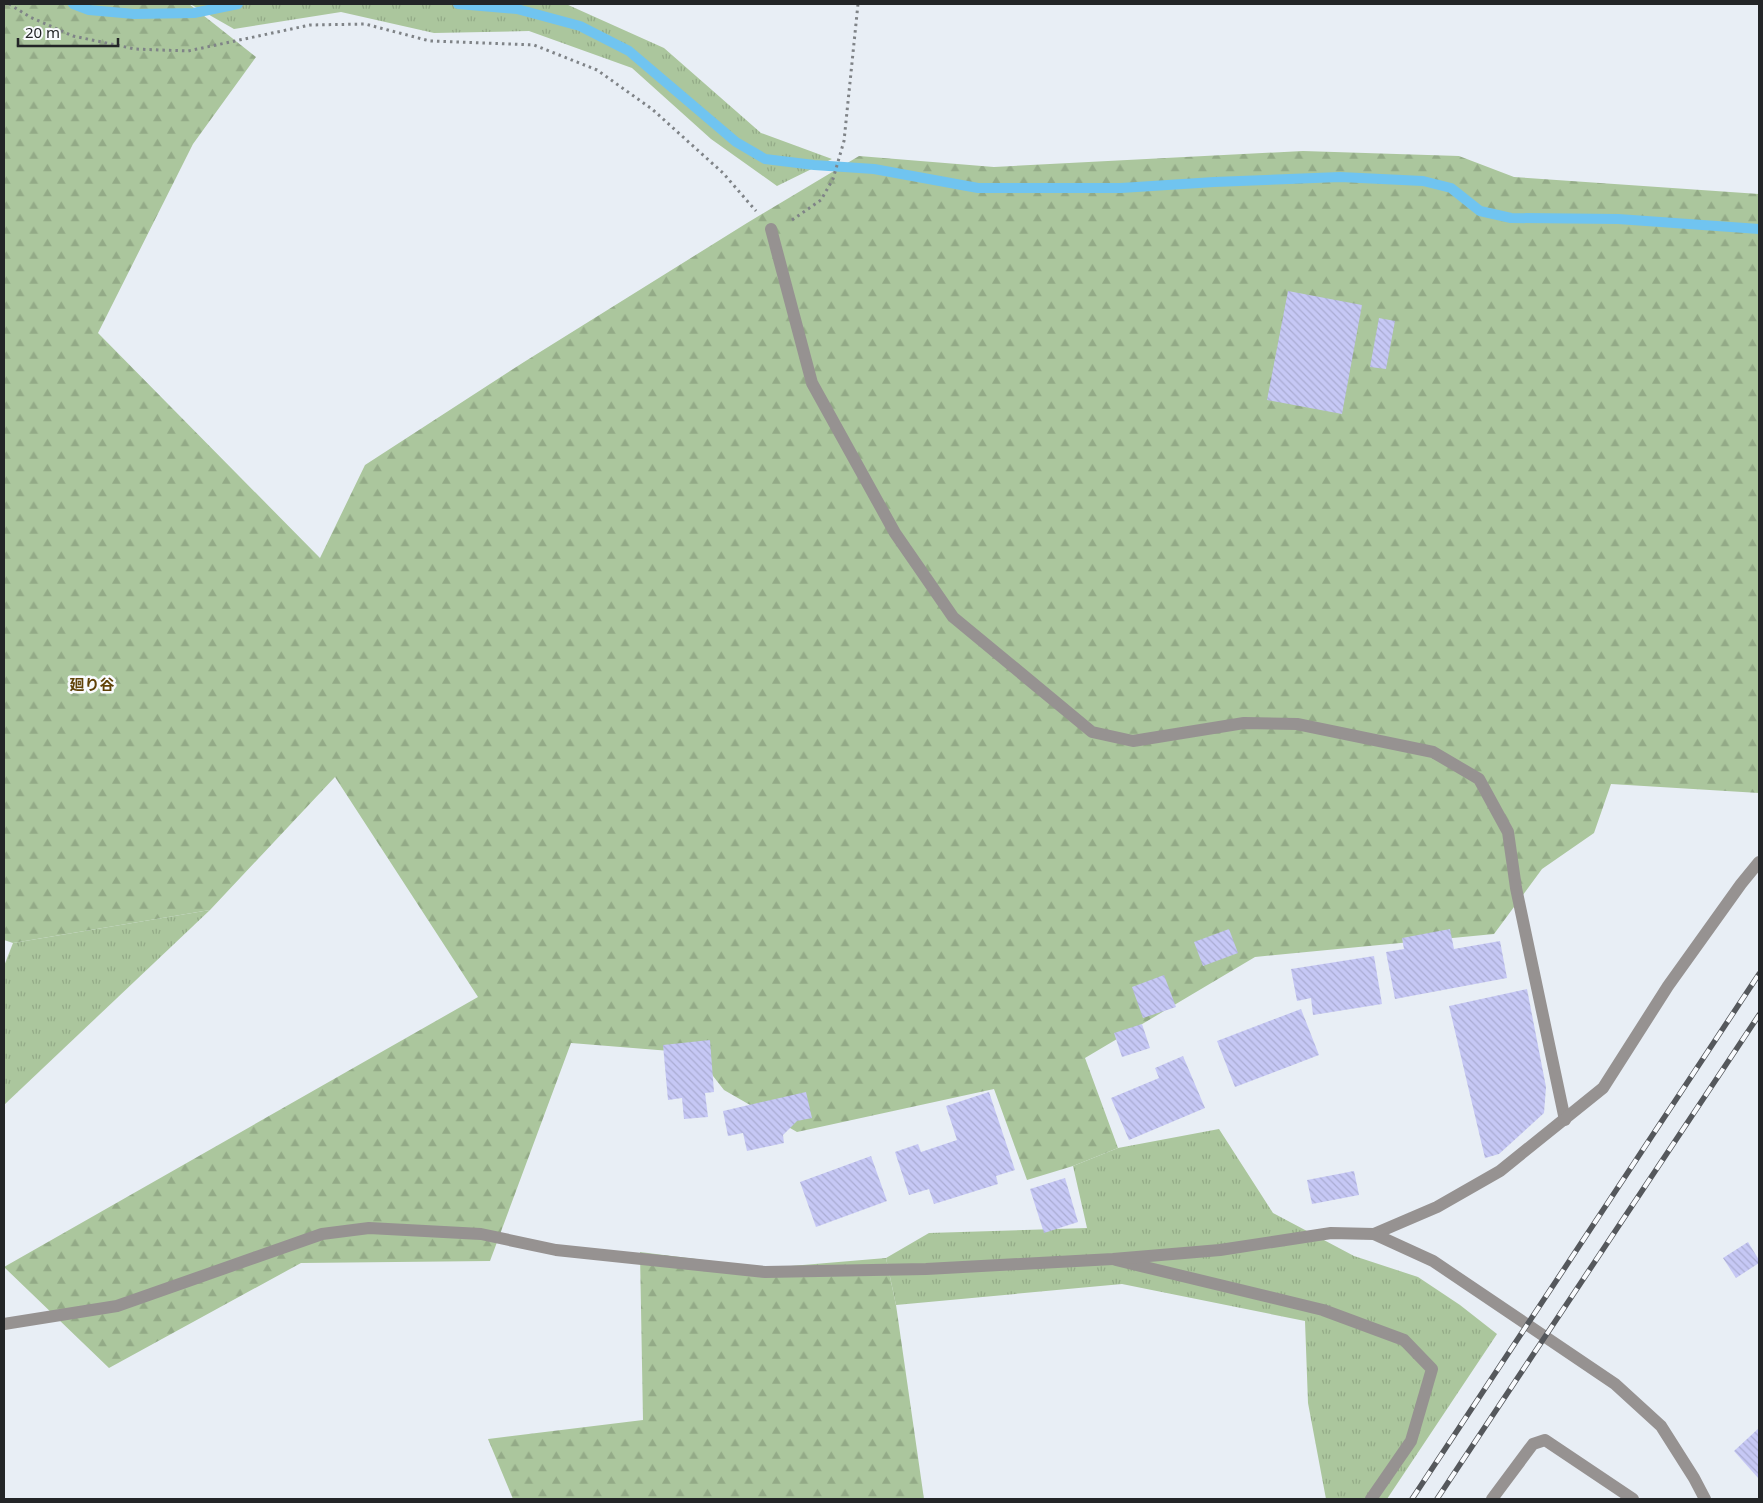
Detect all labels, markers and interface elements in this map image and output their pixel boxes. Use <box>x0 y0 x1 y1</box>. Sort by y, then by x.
scale bar <box>18 15 118 47</box>
text: 20 m <box>25 22 60 42</box>
district label: 廻り谷 <box>69 674 115 694</box>

